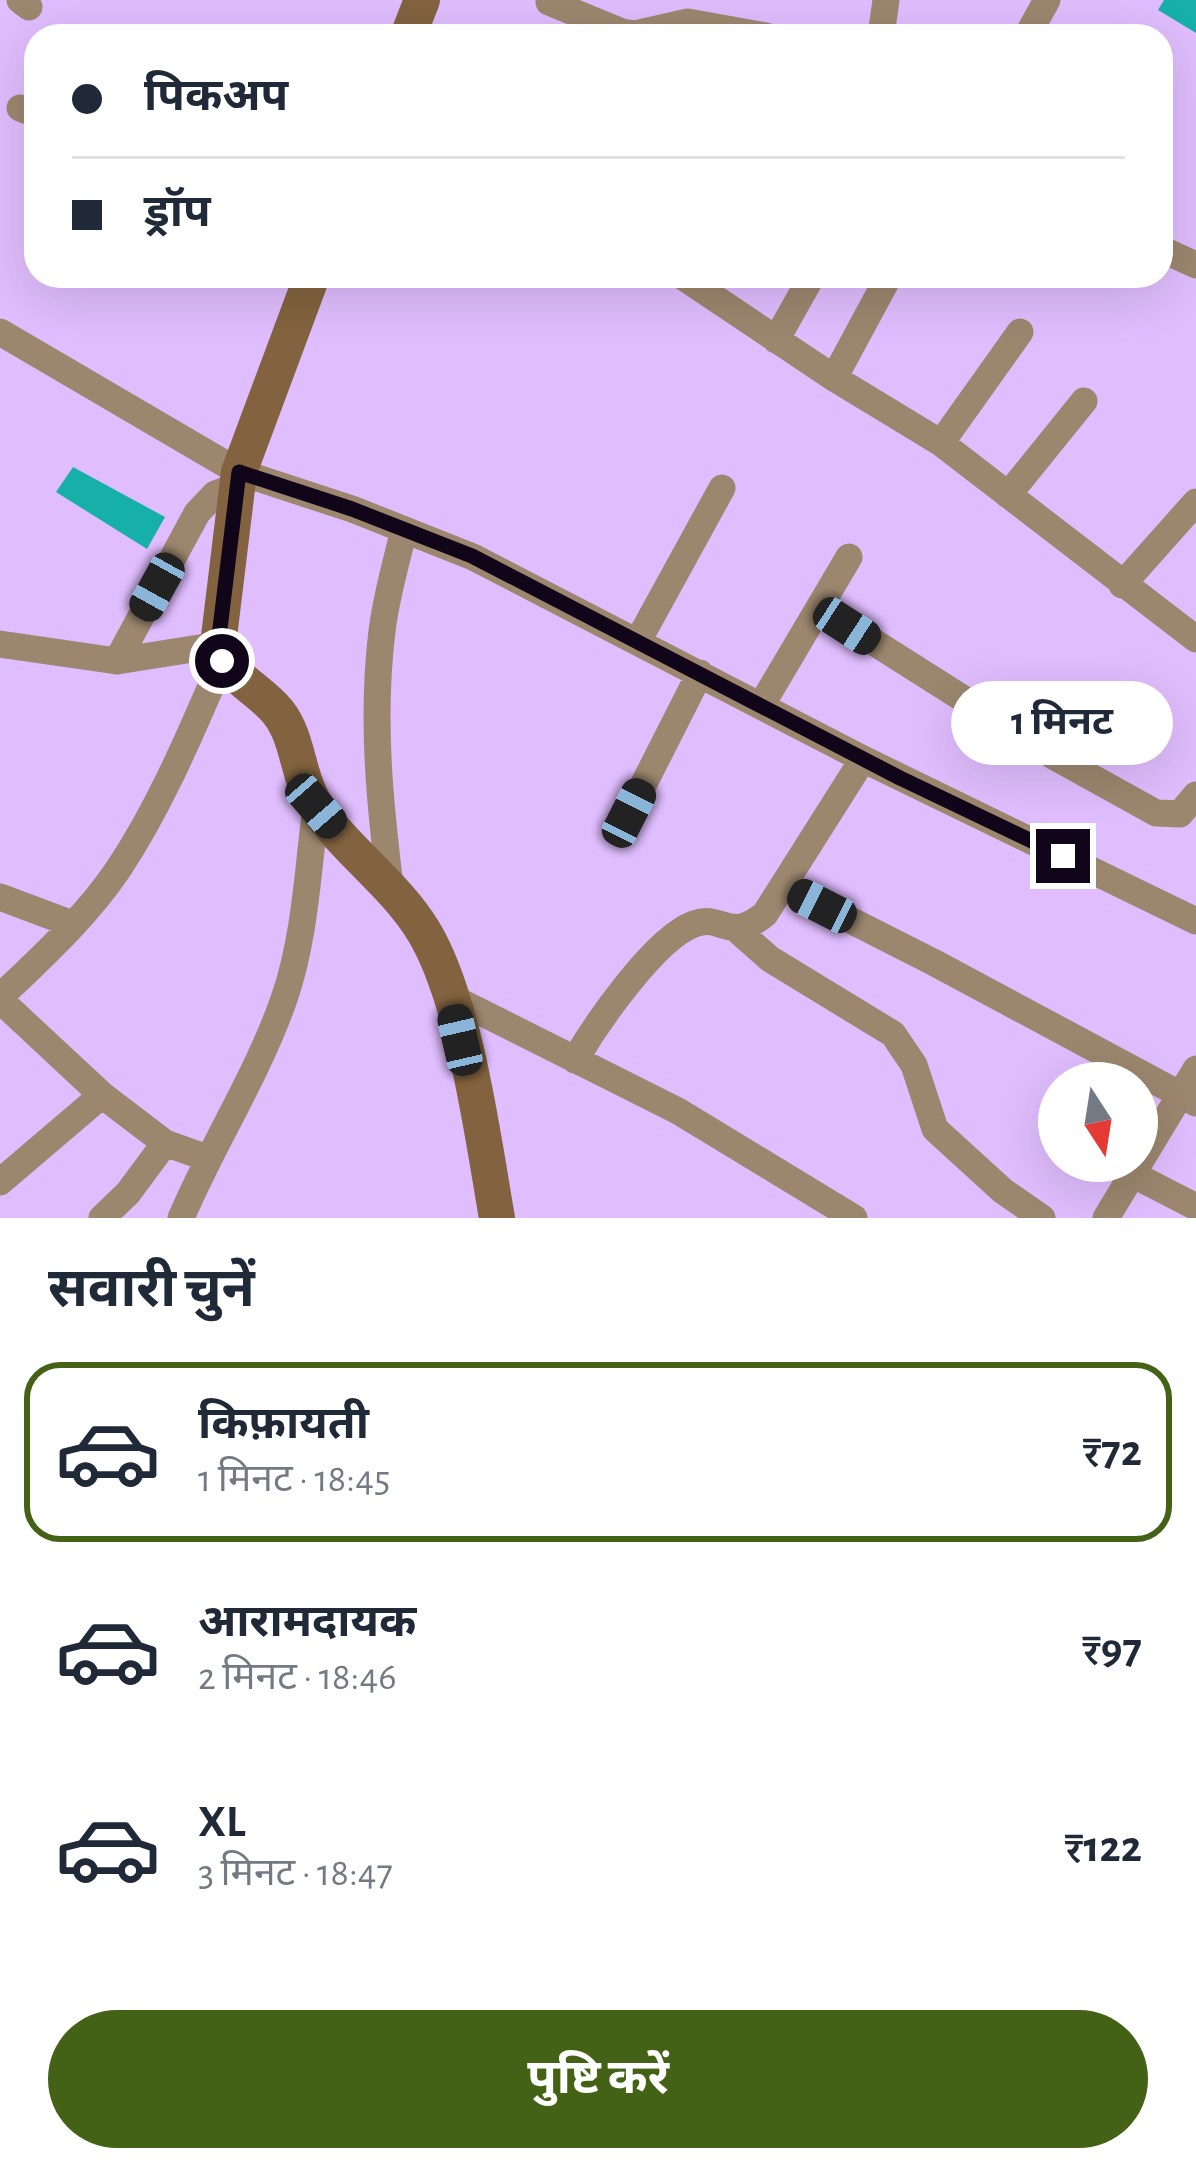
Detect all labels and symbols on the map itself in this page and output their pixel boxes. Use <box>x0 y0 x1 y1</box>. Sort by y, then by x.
car <box>124 547 190 627</box>
car <box>807 591 887 661</box>
route start <box>195 634 249 688</box>
callout: 1 मिनट <box>952 682 1174 766</box>
car <box>279 767 353 845</box>
car <box>597 773 661 853</box>
route end <box>1036 829 1090 883</box>
car <box>782 874 862 938</box>
car <box>434 1001 486 1079</box>
north arrow <box>1038 1062 1158 1182</box>

